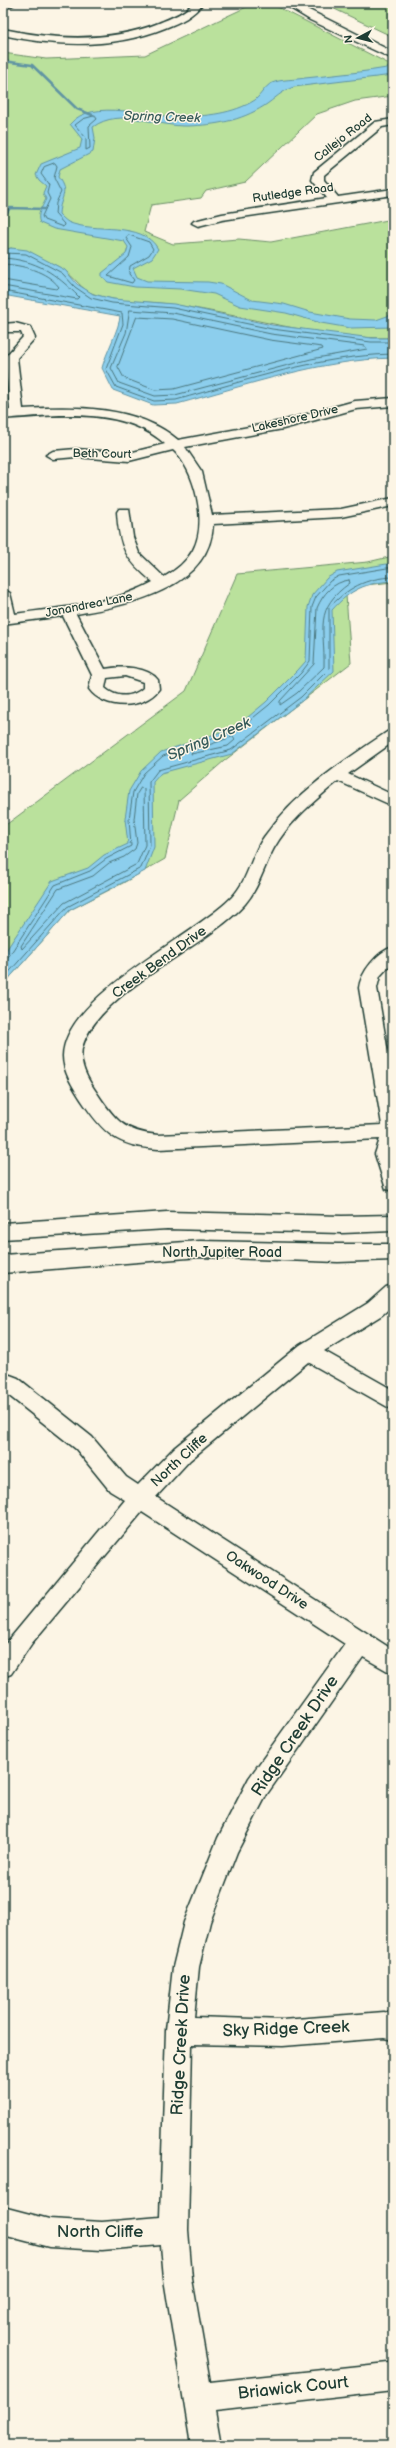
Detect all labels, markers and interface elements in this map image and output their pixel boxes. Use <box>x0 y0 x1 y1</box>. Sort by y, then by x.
north arrow <box>338 18 378 58</box>
text: N <box>342 34 356 44</box>
water label: Spring Creek <box>123 108 201 126</box>
street label: Callejo Road <box>311 111 375 165</box>
street label: Rutledge Road <box>251 180 335 206</box>
street label: Lakeshore Drive <box>250 402 340 436</box>
street label: Beth Court <box>72 446 132 462</box>
street label: Jonandrea Lane <box>44 589 134 621</box>
water label: Spring Creek <box>164 713 254 765</box>
street label: Creek Bend Drive <box>109 922 209 1002</box>
street label: North Jupiter Road <box>162 1244 282 1261</box>
street label: North Cliffe <box>147 1429 211 1491</box>
street label: Oakwood Drive <box>222 1547 312 1613</box>
street label: Ridge Creek Drive <box>247 1672 343 1800</box>
street label: Ridge Creek Drive <box>167 1974 195 2116</box>
street label: Sky Ridge Creek <box>222 2017 350 2041</box>
street label: North Cliffe <box>57 2222 143 2242</box>
street label: Briawick Court <box>237 2372 350 2404</box>

